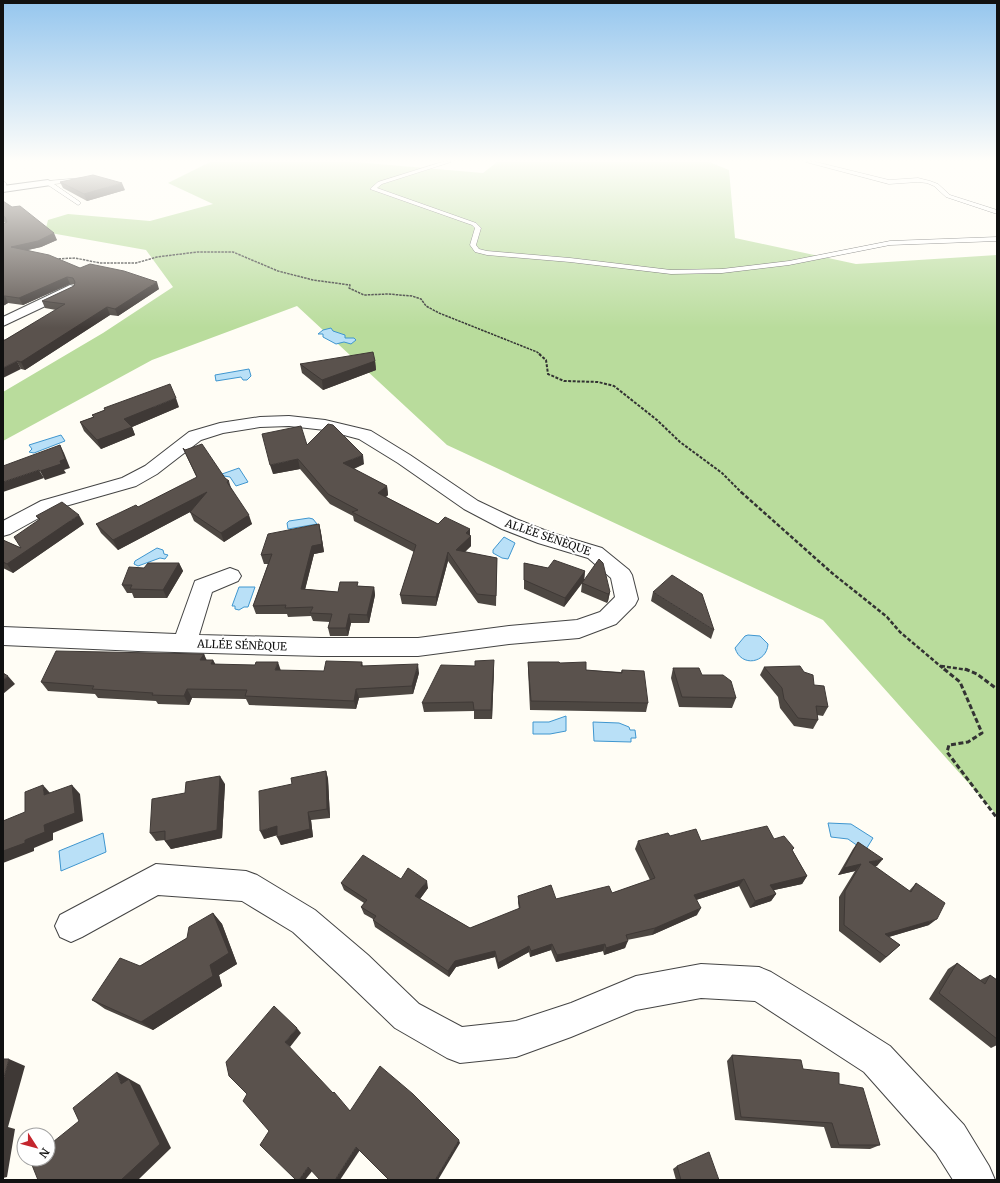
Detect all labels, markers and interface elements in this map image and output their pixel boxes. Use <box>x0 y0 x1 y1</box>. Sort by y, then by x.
street label: ALLÉE SÉNÈQUE <box>502 515 593 558</box>
street label: ALLÉE SÉNÈQUE <box>196 636 287 654</box>
north arrow <box>16 1127 56 1167</box>
text: N <box>36 1145 52 1161</box>

